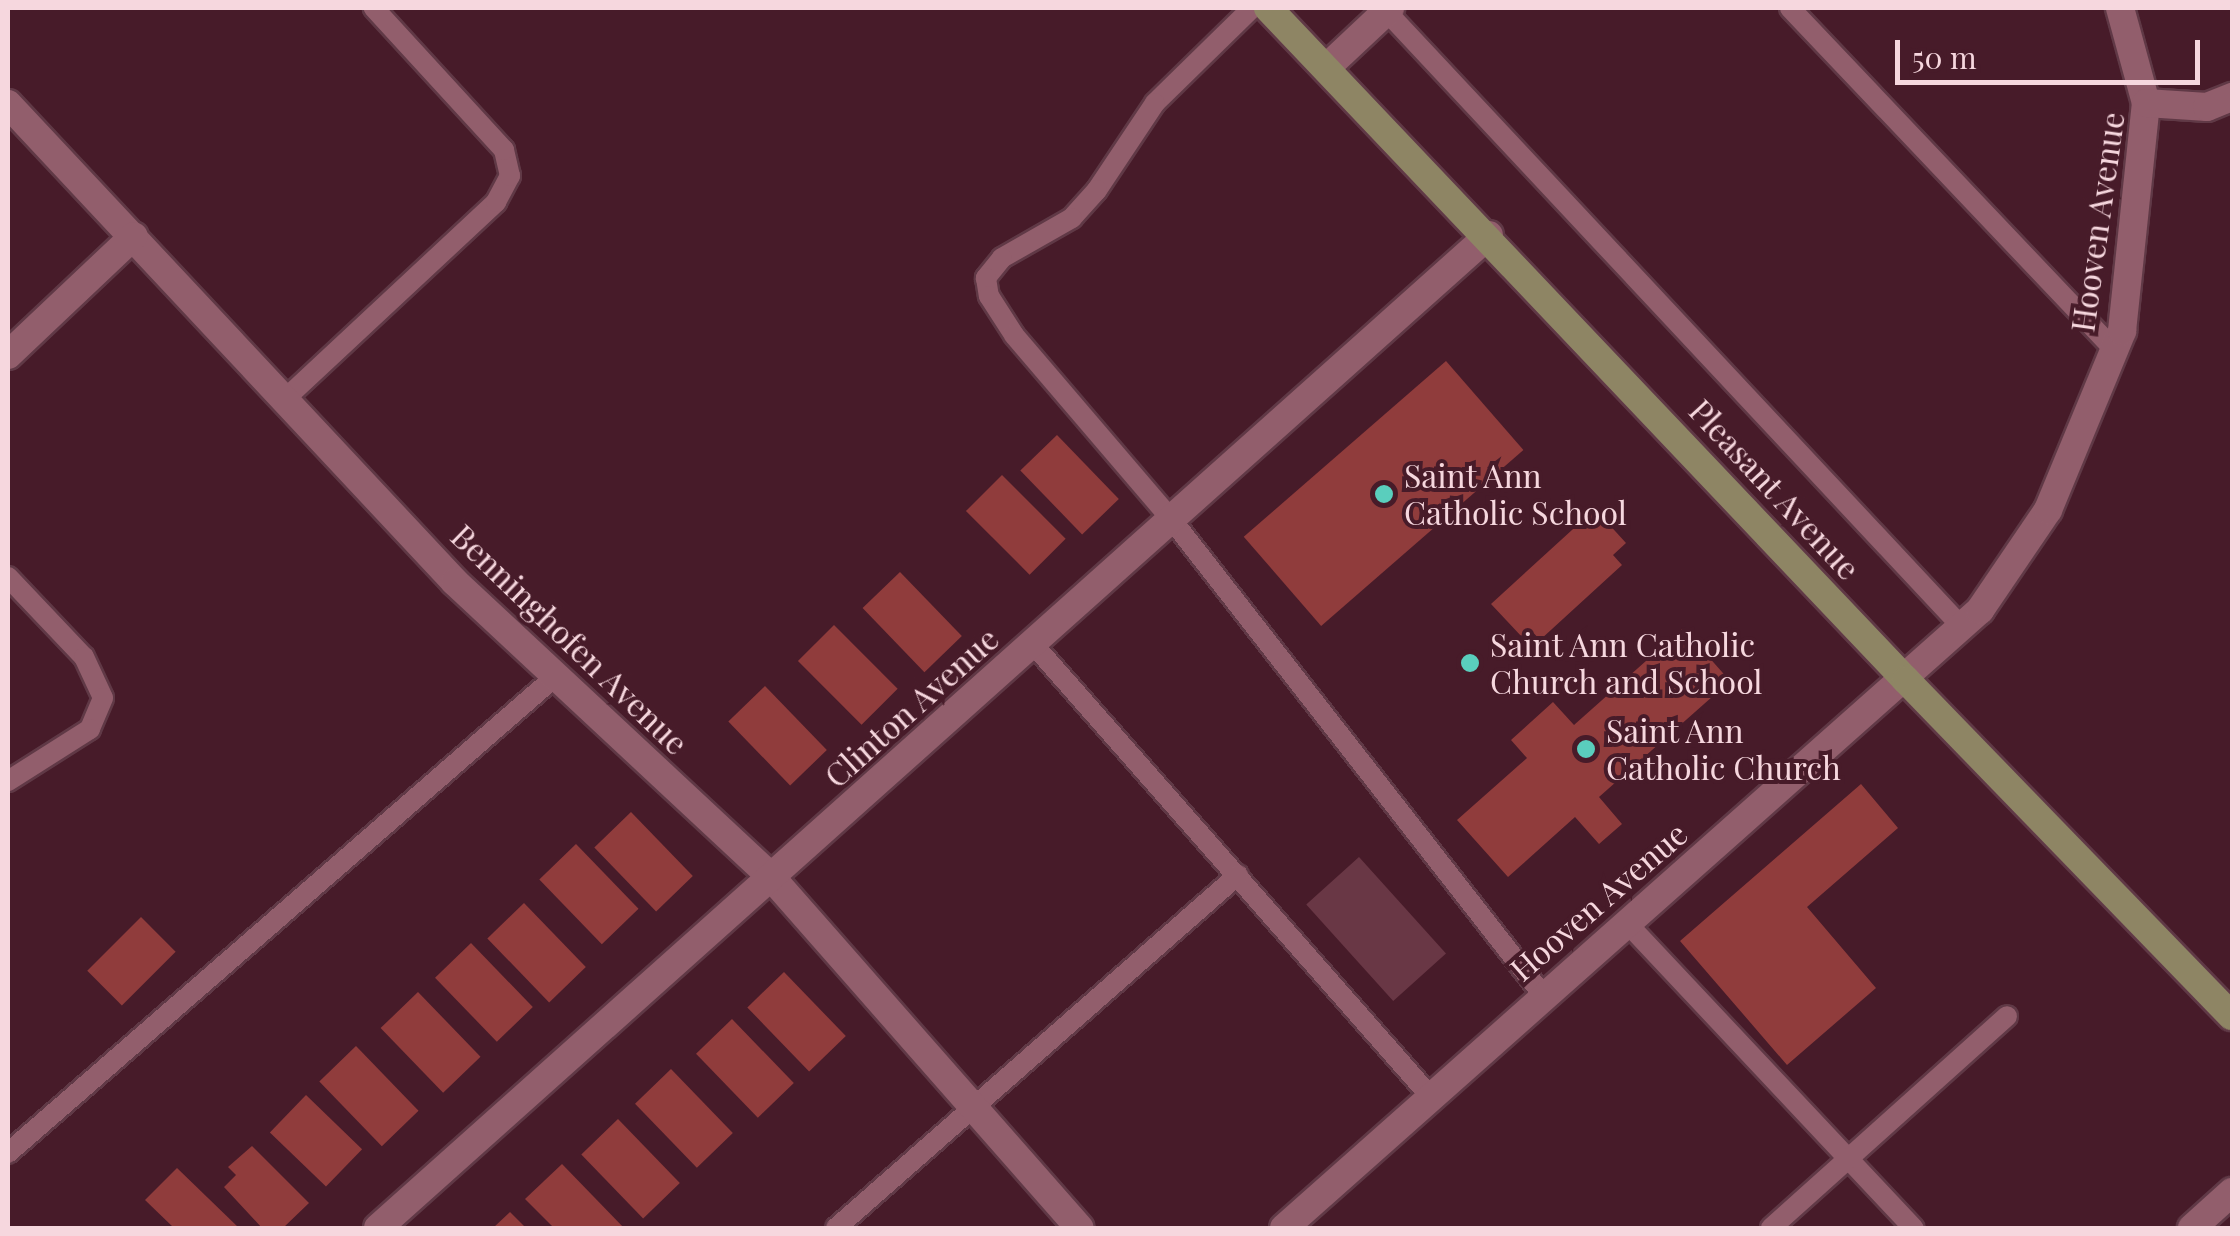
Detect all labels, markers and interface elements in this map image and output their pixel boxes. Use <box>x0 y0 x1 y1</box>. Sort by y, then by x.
scale bar <box>1900 20 2205 82</box>
text: 50 m <box>1912 37 1977 77</box>
street label: Hooven Avenue <box>2062 109 2132 335</box>
street label: Pleasant Avenue <box>1681 390 1869 588</box>
place label: Saint Ann Catholic School <box>1404 457 1627 532</box>
marker: Saint Ann Catholic School <box>1373 483 1395 505</box>
street label: Benninghofen Avenue <box>443 516 697 762</box>
street label: Clinton Avenue <box>816 619 1006 795</box>
place label: Saint Ann Catholic Church and School <box>1490 626 1763 701</box>
marker: Saint Ann Catholic Church and School <box>1459 652 1481 674</box>
place label: Saint Ann Catholic Church <box>1606 712 1841 787</box>
marker: Saint Ann Catholic Church <box>1575 738 1597 760</box>
street label: Hooven Avenue <box>1501 813 1695 989</box>

